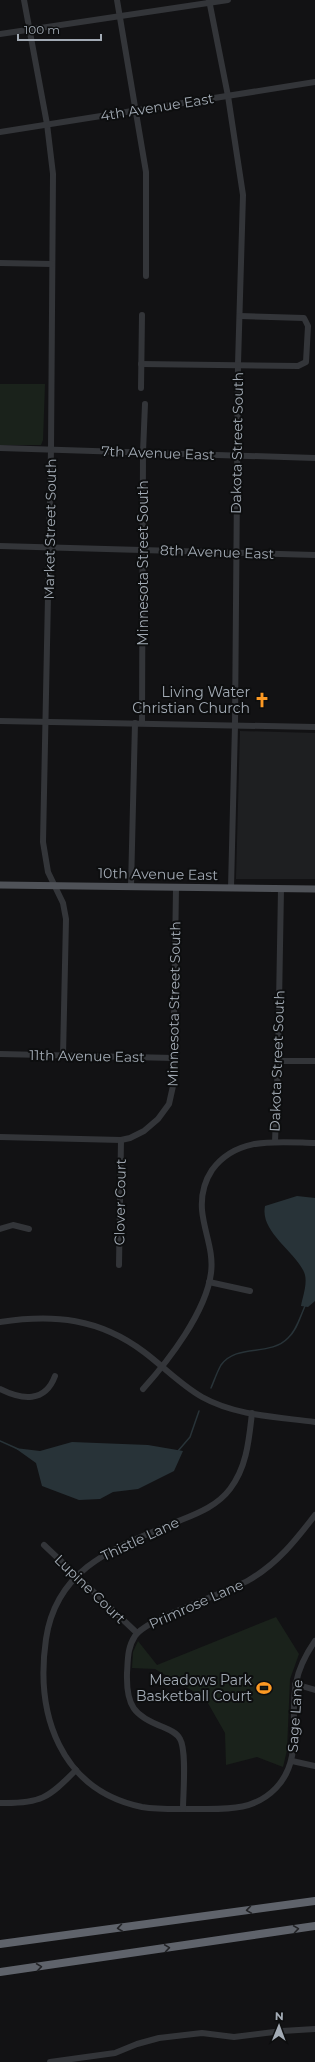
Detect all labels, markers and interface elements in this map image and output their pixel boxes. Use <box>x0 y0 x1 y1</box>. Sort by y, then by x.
scale bar <box>18 16 101 42</box>
text: 100 m <box>24 22 60 37</box>
street label: 4th Avenue East <box>99 89 215 125</box>
street label: Dakota Street South <box>227 372 247 514</box>
street label: 7th Avenue East <box>101 442 215 464</box>
street label: Market Street South <box>40 458 60 600</box>
street label: Minnesota Street South <box>134 480 152 646</box>
street label: 8th Avenue East <box>160 541 275 563</box>
place label: Living Water Christian Church <box>132 683 250 717</box>
church icon: Living Water Christian Church <box>253 691 271 709</box>
street label: 10th Avenue East <box>98 864 218 884</box>
street label: Minnesota Street South <box>164 921 184 1087</box>
street label: Dakota Street South <box>266 990 288 1132</box>
street label: 11th Avenue East <box>29 1046 145 1066</box>
street label: Clover Court <box>110 1158 130 1245</box>
street label: Thistle Lane <box>98 1513 182 1565</box>
street label: Lupine Court <box>51 1551 129 1628</box>
street label: Primrose Lane <box>146 1575 246 1633</box>
place label: Meadows Park Basketball Court <box>136 1671 253 1705</box>
sports icon: Meadows Park Basketball Court <box>255 1679 273 1697</box>
street label: Sage Lane <box>283 1679 307 1753</box>
one-way arrow <box>246 1905 252 1914</box>
one-way arrow <box>117 1923 123 1932</box>
one-way arrow <box>293 1925 299 1934</box>
one-way arrow <box>164 1944 170 1953</box>
one-way arrow <box>36 1963 42 1972</box>
north arrow <box>259 2006 299 2046</box>
text: N <box>275 2009 284 2023</box>

